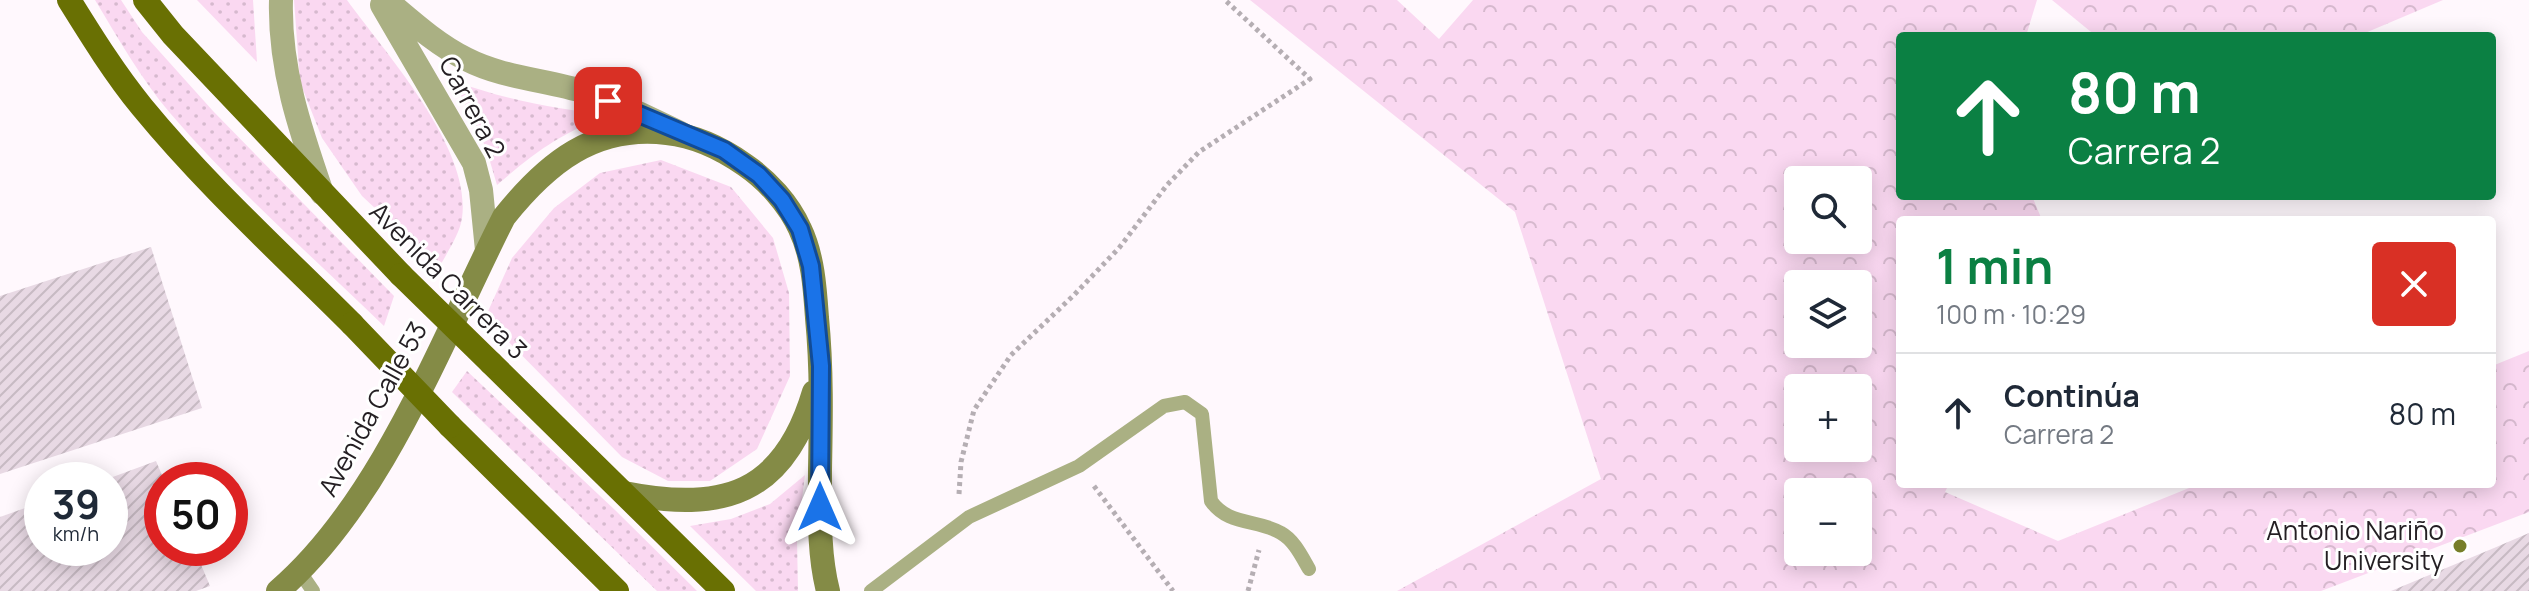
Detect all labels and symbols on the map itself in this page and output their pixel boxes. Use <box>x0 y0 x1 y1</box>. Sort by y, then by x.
street label: Carrera 2 <box>431 49 515 164</box>
pin <box>574 67 642 135</box>
street label: Avenida Carrera 3 <box>362 194 535 367</box>
street label: Avenida Calle 53 <box>309 315 435 502</box>
speed limit sign: 50 <box>144 462 248 566</box>
position arrow <box>778 465 862 549</box>
place label: Antonio Nariño University <box>2266 512 2444 578</box>
marker: Antonio Nariño University <box>2451 537 2469 555</box>

